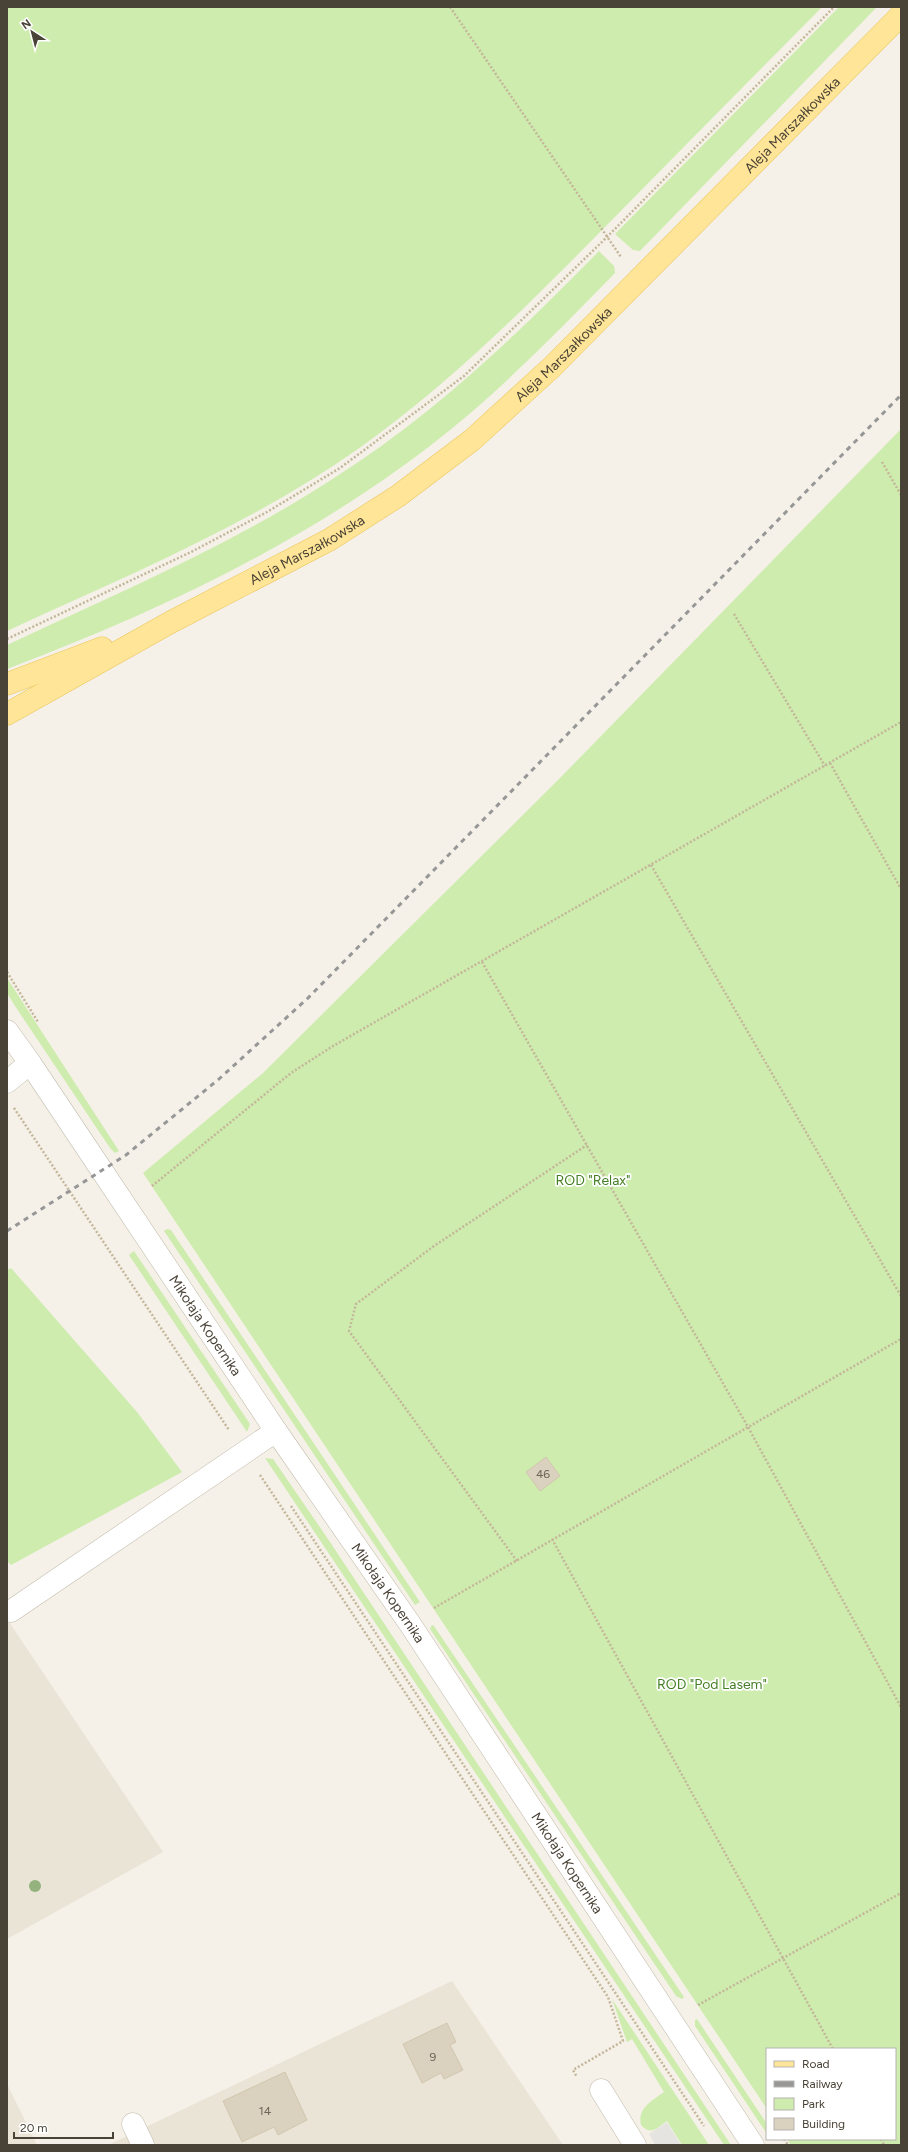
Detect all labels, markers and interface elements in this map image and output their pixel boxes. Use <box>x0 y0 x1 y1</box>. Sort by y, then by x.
north arrow <box>12 12 52 52</box>
text: N <box>19 17 34 32</box>
street label: Aleja Marszałkowska <box>741 73 843 177</box>
street label: Aleja Marszałkowska <box>511 303 615 405</box>
street label: Aleja Marszałkowska <box>247 511 368 588</box>
park label: ROD "Relax" <box>556 1172 630 1189</box>
street label: Mikołaja Kopernika <box>166 1272 245 1379</box>
house number: 46 <box>536 1467 550 1481</box>
street label: Mikołaja Kopernika <box>348 1540 428 1646</box>
park label: ROD "Pod Lasem" <box>657 1676 767 1693</box>
street label: Mikołaja Kopernika <box>528 1809 607 1917</box>
legend <box>766 2048 896 2140</box>
house number: 9 <box>430 2050 437 2064</box>
text: Road <box>802 2057 830 2071</box>
text: Railway <box>802 2077 843 2091</box>
text: Park <box>802 2097 825 2111</box>
house number: 14 <box>259 2104 272 2118</box>
scale bar <box>14 2114 113 2140</box>
text: Building <box>802 2117 845 2131</box>
text: 20 m <box>20 2121 48 2135</box>

